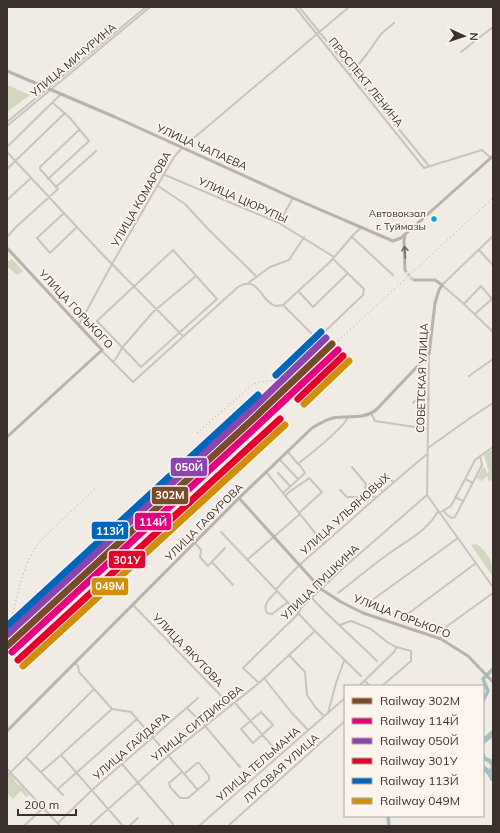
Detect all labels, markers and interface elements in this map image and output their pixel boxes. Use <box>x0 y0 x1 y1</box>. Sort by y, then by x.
north arrow <box>444 16 484 56</box>
street label: УЛИЦА МИЧУРИНА <box>26 20 119 101</box>
text: N <box>467 32 481 41</box>
street label: ПРОСПЕКТ ЛЕНИНА <box>326 34 406 130</box>
street label: УЛИЦА ЧАПАЕВА <box>154 120 250 173</box>
street label: УЛИЦА КОМАРОВА <box>107 149 174 250</box>
street label: УЛИЦА ЦЮРУПЫ <box>195 174 290 226</box>
place label: Автовокзал г. Туймазы <box>369 207 426 233</box>
marker: Автовокзал г. Туймазы <box>429 214 439 224</box>
one-way arrow <box>401 246 408 259</box>
street label: УЛИЦА ГОРЬКОГО <box>35 266 116 351</box>
street label: СОВЕТСКАЯ УЛИЦА <box>413 323 431 433</box>
line badge: 050Й <box>170 457 208 477</box>
text: 050Й <box>175 460 203 474</box>
street label: УЛИЦА УЛЬЯНОВЫХ <box>297 470 393 559</box>
street label: УЛИЦА ГАФУРОВА <box>161 480 246 565</box>
line badge: 302М <box>151 486 189 505</box>
text: 302М <box>155 488 185 502</box>
line badge: 114Й <box>134 512 172 531</box>
text: 114Й <box>139 515 167 529</box>
line badge: 113Й <box>91 521 129 540</box>
text: 113Й <box>96 524 124 538</box>
street label: УЛИЦА ПУШКИНА <box>277 541 362 624</box>
line badge: 301У <box>108 550 146 569</box>
text: 301У <box>113 553 141 567</box>
line badge: 049М <box>91 577 129 596</box>
text: 049М <box>95 579 125 593</box>
street label: УЛИЦА ГОРЬКОГО <box>351 591 453 641</box>
street label: УЛИЦА ЯКУТОВА <box>149 610 226 689</box>
street label: УЛИЦА СИТДИКОВА <box>148 682 246 765</box>
legend <box>344 685 484 817</box>
text: Railway 302М <box>380 693 460 708</box>
street label: УЛИЦА ГАЙДАРА <box>89 709 172 784</box>
text: Railway 114Й <box>380 713 459 728</box>
street label: УЛИЦА ТЕЛЬМАНА <box>212 724 303 805</box>
street label: ЛУГОВАЯ УЛИЦА <box>240 730 322 806</box>
text: Railway 050Й <box>380 733 459 748</box>
text: Railway 301У <box>380 753 458 768</box>
text: Railway 113Й <box>380 773 459 788</box>
scale bar <box>18 791 76 817</box>
text: Railway 049М <box>380 793 460 808</box>
text: 200 m <box>24 797 59 812</box>

